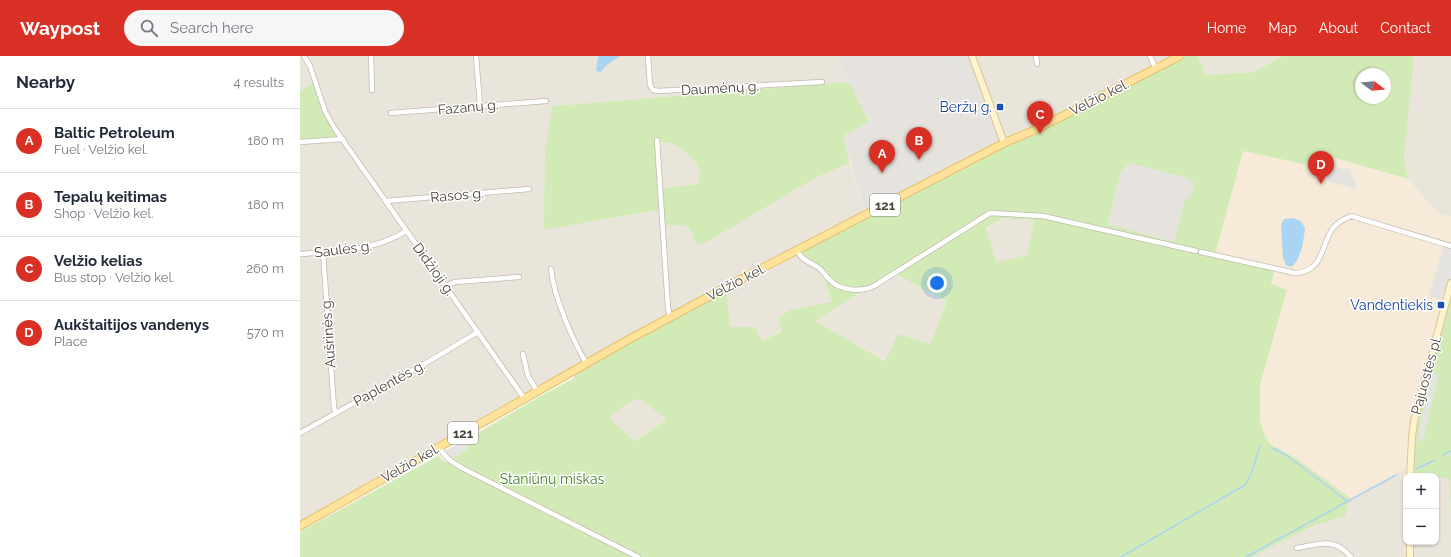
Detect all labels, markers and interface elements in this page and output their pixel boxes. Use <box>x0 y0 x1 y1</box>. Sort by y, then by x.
search box <box>124 10 404 46</box>
text: Waypost <box>20 17 100 39</box>
icon: search <box>138 17 160 39</box>
text: Search here <box>170 19 253 37</box>
text: Home <box>1207 20 1246 36</box>
text: Map <box>1268 20 1297 36</box>
text: About <box>1319 20 1358 36</box>
text: Contact <box>1380 20 1431 36</box>
north arrow <box>1355 68 1391 104</box>
text: Nearby <box>16 72 75 92</box>
text: 4 results <box>233 75 284 90</box>
street label: Velžio kel. <box>1067 75 1131 119</box>
street label: Daumėnų g. <box>680 78 760 98</box>
street label: Fazanų g. <box>437 96 499 118</box>
place label: Beržų g. <box>939 99 992 115</box>
pin: C <box>1027 101 1053 134</box>
marker: Beržų g. <box>995 102 1005 112</box>
text: Baltic Petroleum <box>54 124 175 142</box>
pin: B <box>906 127 932 160</box>
text: A <box>25 133 33 148</box>
text: 180 m <box>248 133 284 148</box>
pin: A <box>869 140 895 173</box>
text: Fuel · Velžio kel. <box>54 142 148 157</box>
pin: D <box>1308 151 1334 184</box>
street label: Rasos g. <box>430 185 484 205</box>
text: Tepalų keitimas <box>54 188 167 206</box>
road number: 121 <box>870 194 900 216</box>
text: B <box>25 197 33 212</box>
text: 180 m <box>248 197 284 212</box>
text: Shop · Velžio kel. <box>54 206 153 221</box>
street label: Saulės g. <box>313 238 373 260</box>
street label: Didžioji g. <box>410 240 458 298</box>
text: Velžio kelias <box>54 252 142 270</box>
street label: Velžio kel. <box>704 260 768 304</box>
text: C <box>25 261 33 276</box>
text: 260 m <box>246 261 284 276</box>
text: Bus stop · Velžio kel. <box>54 270 174 285</box>
your location <box>927 273 947 293</box>
street label: Aušrinės g. <box>318 297 338 369</box>
place label: Vandentiekis <box>1350 297 1433 313</box>
marker: Vandentiekis <box>1436 300 1446 310</box>
text: Aukštaitijos vandenys <box>54 316 209 334</box>
text: D <box>24 325 34 340</box>
text: 570 m <box>247 325 284 340</box>
text: Place <box>54 334 87 349</box>
street label: Pajuostės pl. <box>1408 334 1444 416</box>
street label: Paplentės g. <box>350 357 428 409</box>
road number: 121 <box>448 422 478 444</box>
street label: Velžio kel. <box>378 440 442 486</box>
park label: Staniūnų miškas <box>500 471 605 487</box>
map controls <box>1403 473 1439 545</box>
button: + <box>1403 473 1439 509</box>
button: − <box>1403 509 1439 545</box>

